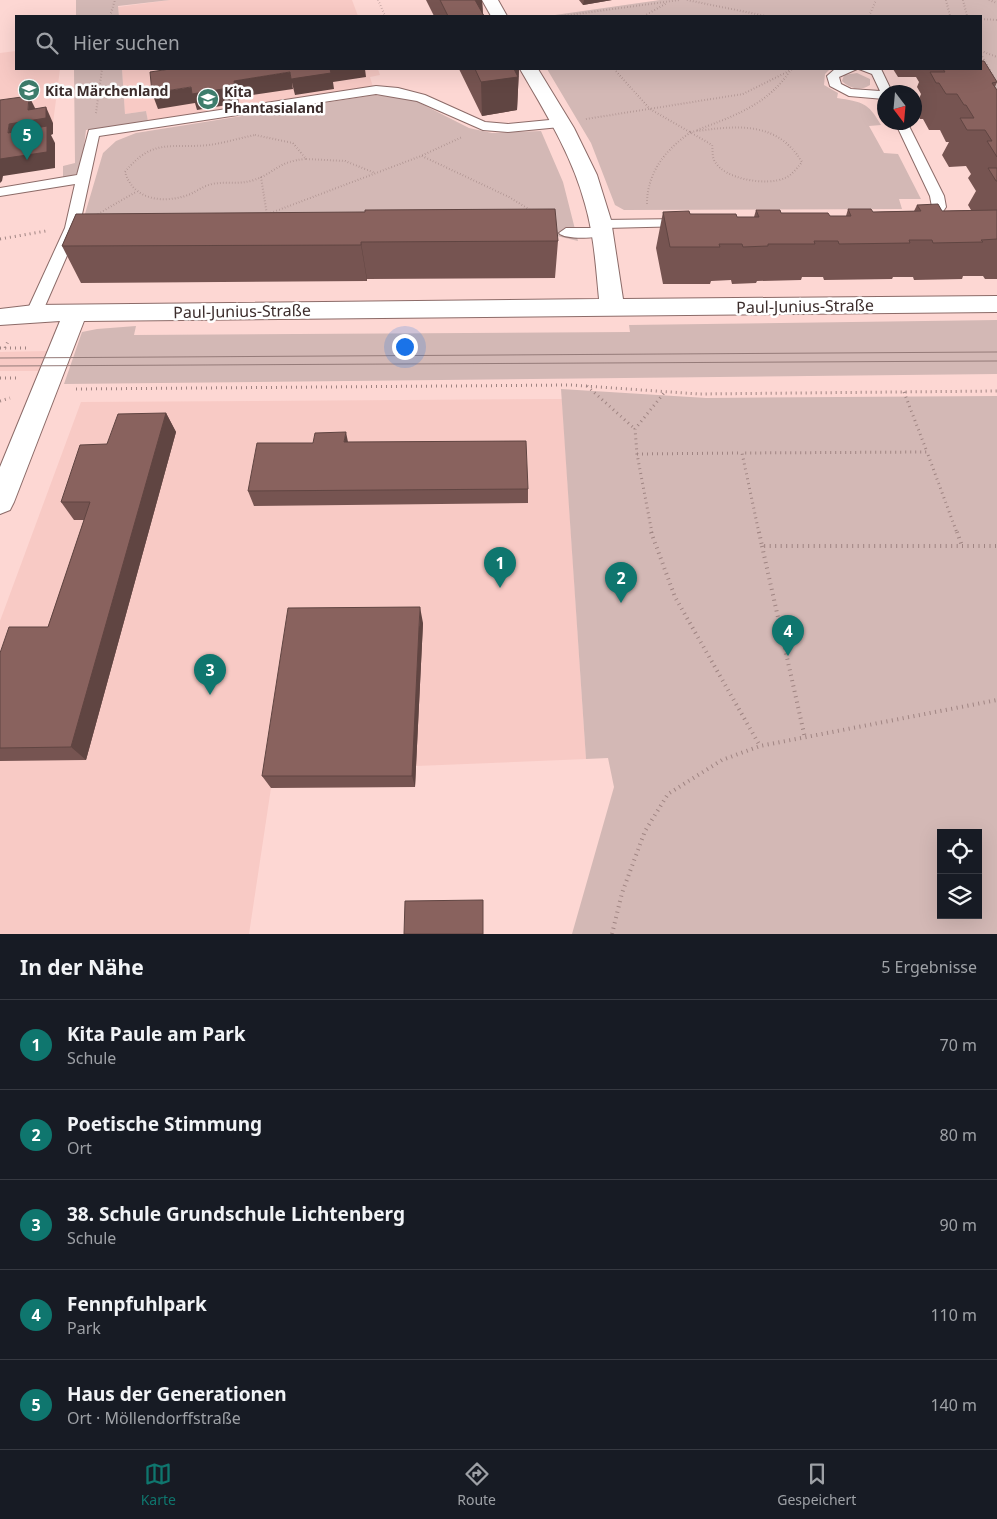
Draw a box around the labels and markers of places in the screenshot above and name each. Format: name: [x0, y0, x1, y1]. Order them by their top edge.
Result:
school or university icon: Kita Märchenland: [17, 78, 41, 102]
place label: Kita Märchenland: [45, 81, 168, 100]
place label: Kita Phantasialand: [224, 82, 324, 117]
school or university icon: Kita Phantasialand: [196, 87, 220, 111]
pin: 5: [11, 119, 43, 160]
pin: 1: [484, 547, 516, 588]
pin: 2: [605, 562, 637, 603]
pin: 4: [772, 615, 804, 656]
pin: 3: [194, 654, 226, 695]

